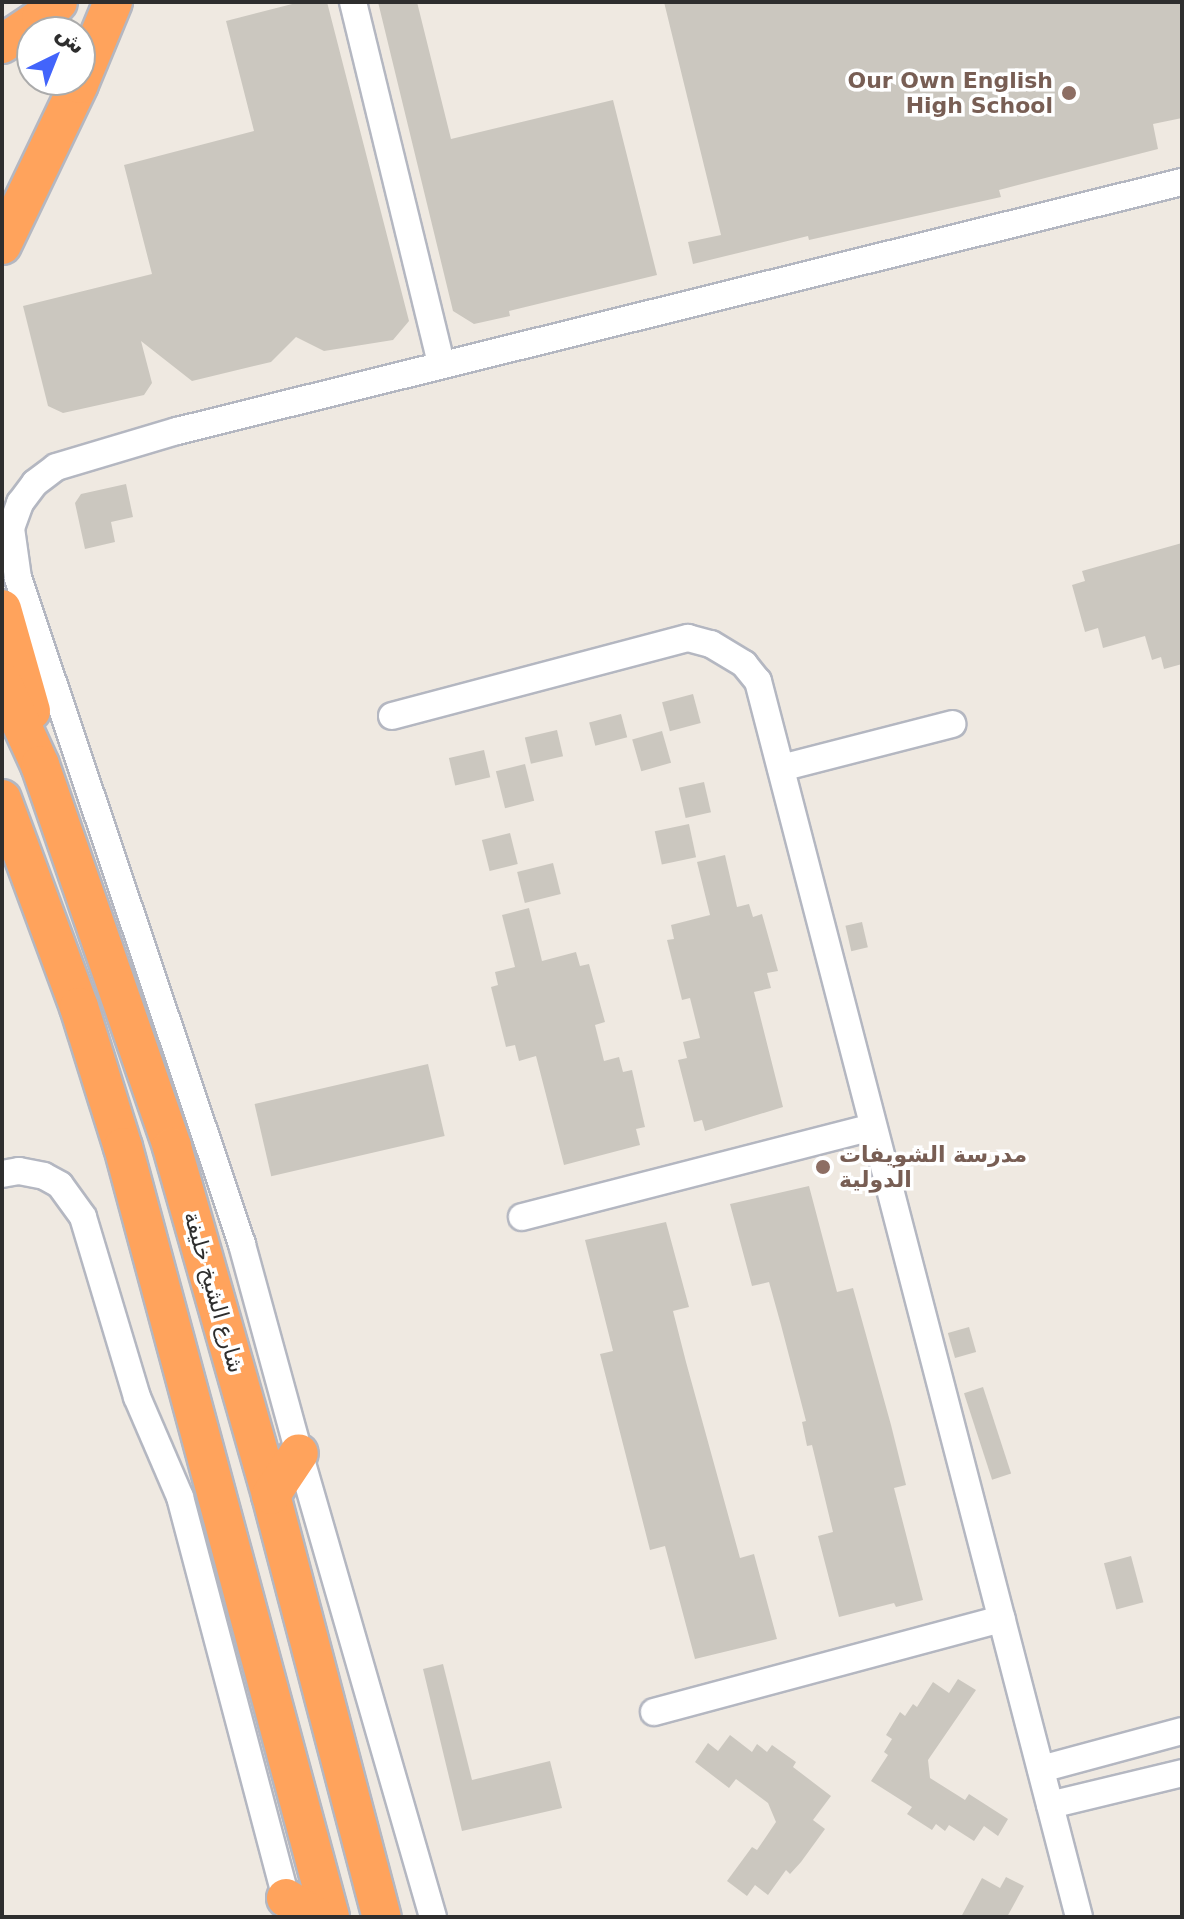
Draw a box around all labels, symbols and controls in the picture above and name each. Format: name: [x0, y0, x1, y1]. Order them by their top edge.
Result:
north arrow: [16, 16, 96, 96]
text: ش: [52, 20, 91, 59]
place label: Our Own English High School: [848, 67, 1053, 118]
marker: Our Own English High School: [1060, 84, 1078, 102]
place label: مدرسة الشويفات الدولية: [839, 1141, 1027, 1192]
marker: مدرسة الشويفات الدولية: [814, 1158, 832, 1176]
street label: شارع الشيخ خليفة: [178, 1208, 250, 1376]

